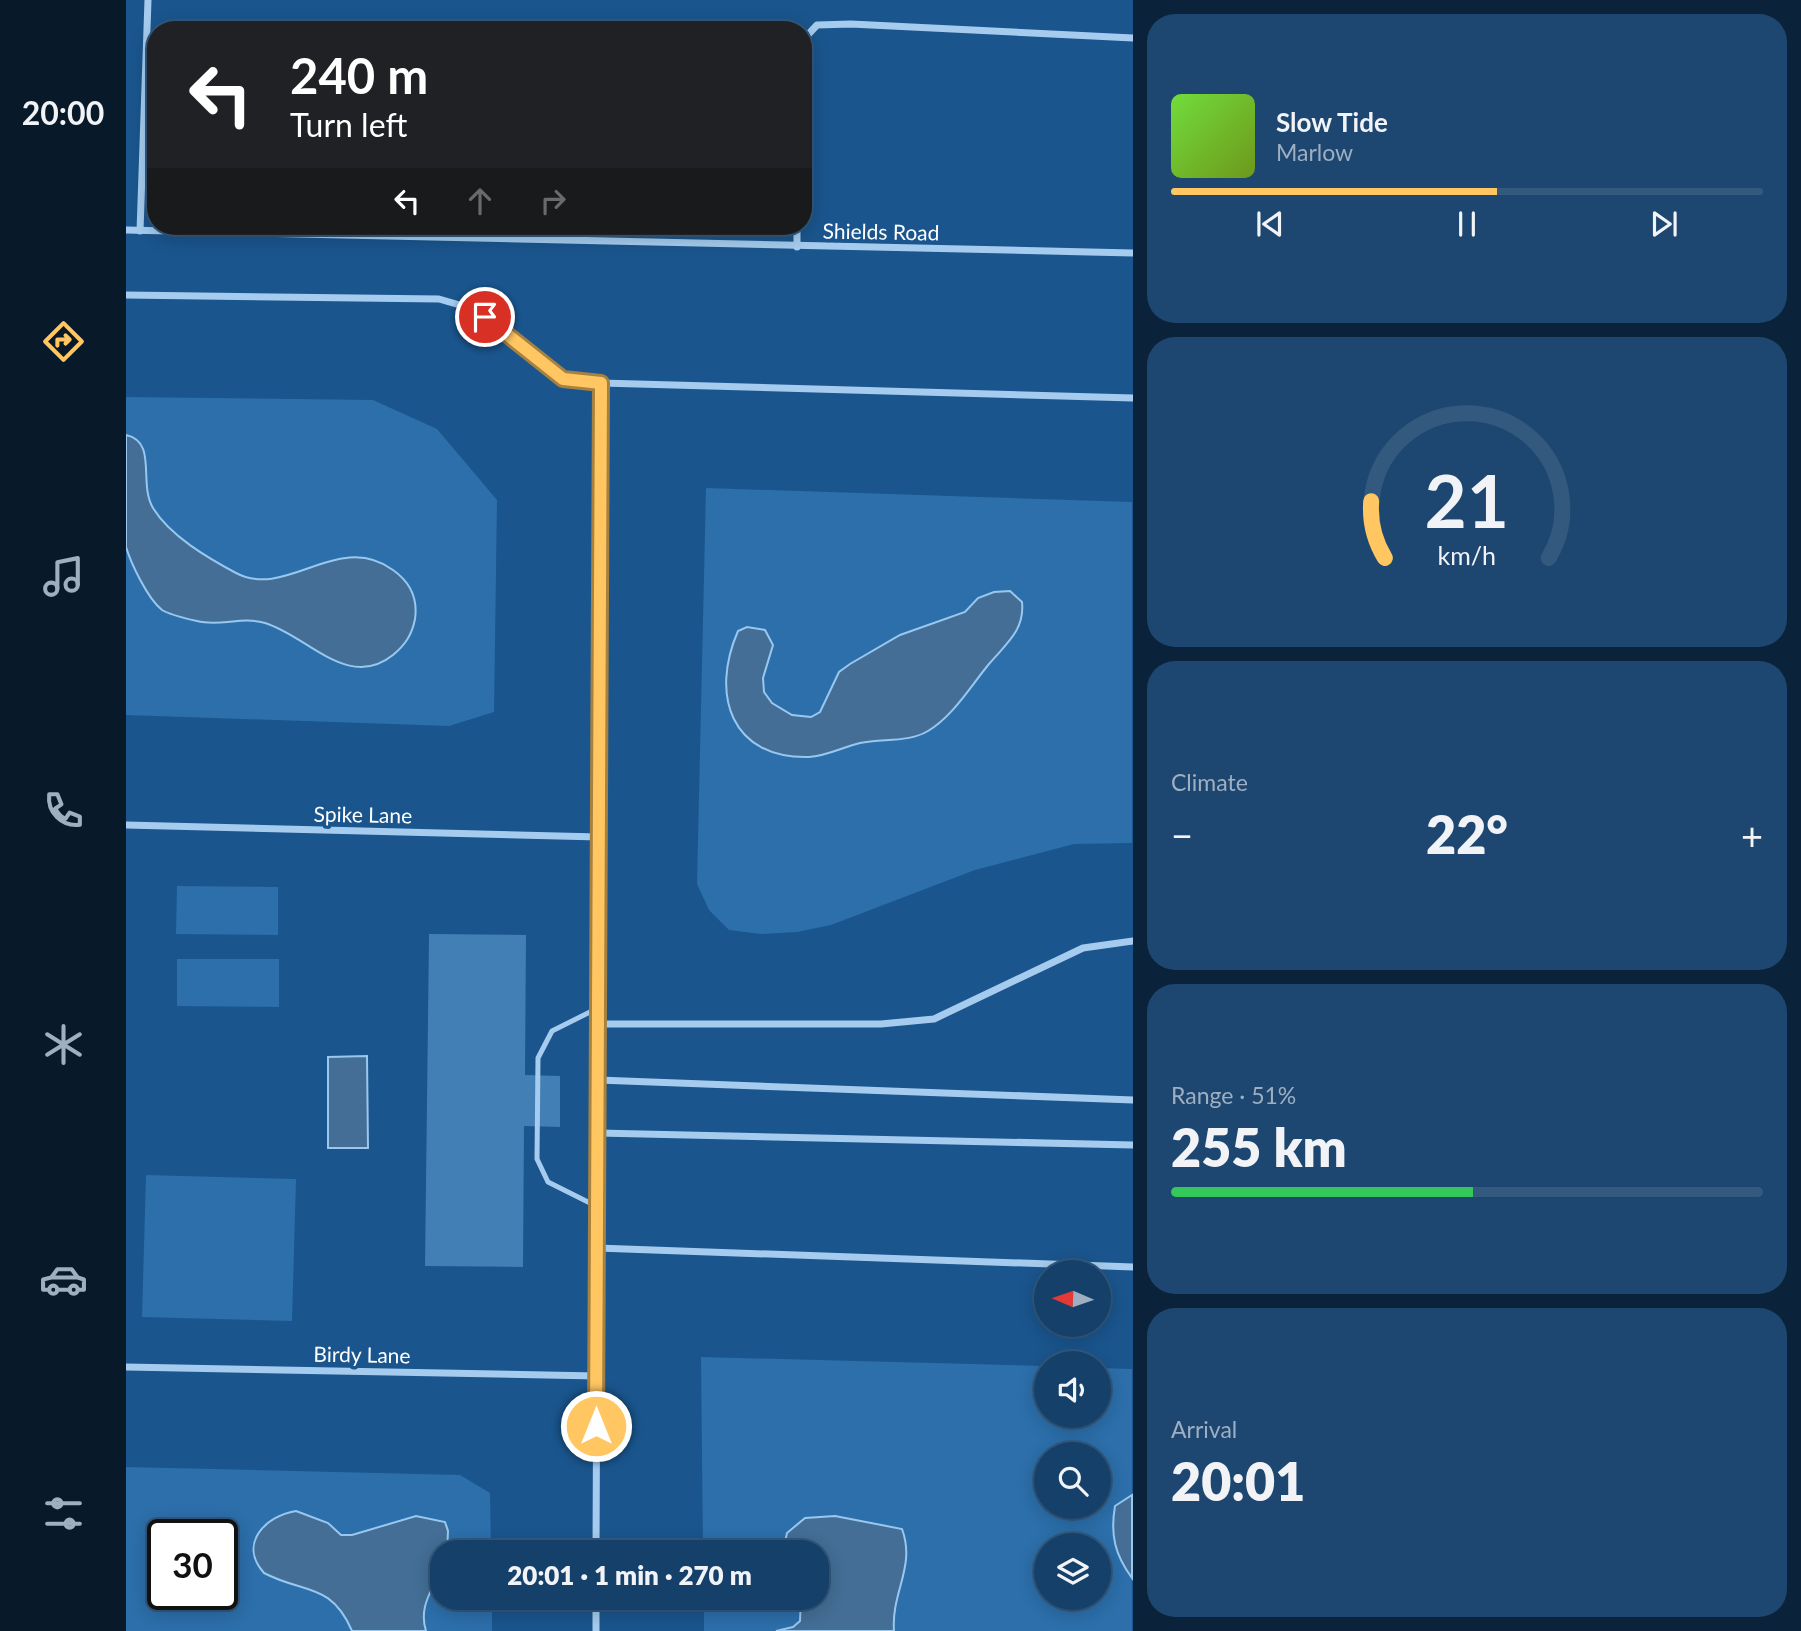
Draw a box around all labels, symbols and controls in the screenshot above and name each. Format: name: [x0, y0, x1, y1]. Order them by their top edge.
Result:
text: 240 m: [290, 46, 428, 104]
icon: left: [175, 49, 266, 140]
text: 20:00: [22, 93, 104, 132]
text: Turn left: [290, 105, 407, 144]
text: Slow Tide: [1276, 106, 1388, 138]
text: Marlow: [1276, 138, 1353, 166]
icon: left: [388, 182, 426, 220]
icon: ahead: [461, 182, 499, 220]
icon: right: [534, 182, 572, 220]
icon: previous: [1251, 205, 1289, 243]
icon: pause: [1448, 205, 1486, 243]
icon: next: [1645, 205, 1683, 243]
street label: Shields Road: [822, 217, 940, 245]
pin: [455, 287, 515, 347]
icon: arrive: [466, 298, 504, 336]
icon: directions: [39, 317, 88, 366]
text: 21: [1425, 457, 1509, 545]
text: km/h: [1438, 540, 1496, 570]
icon: music: [39, 552, 88, 601]
text: Climate: [1171, 768, 1248, 796]
icon: phone: [39, 786, 88, 835]
street label: Spike Lane: [314, 801, 412, 827]
text: 22°: [1426, 803, 1508, 865]
text: −: [1171, 812, 1193, 858]
text: +: [1741, 812, 1763, 858]
icon: climate: [39, 1020, 88, 1069]
text: Range · 51%: [1171, 1081, 1296, 1109]
text: 255 km: [1171, 1116, 1347, 1178]
icon: car: [39, 1255, 88, 1304]
north arrow: [1034, 1260, 1111, 1337]
map controls: [1034, 1260, 1111, 1610]
street label: Birdy Lane: [313, 1341, 411, 1367]
button: sound: [1034, 1351, 1111, 1428]
position arrow: [559, 1389, 633, 1463]
text: Arrival: [1171, 1415, 1237, 1443]
button: search: [1034, 1442, 1111, 1519]
text: 20:01: [1171, 1450, 1305, 1512]
icon: filters: [39, 1489, 88, 1538]
speed limit sign: 30: [147, 1519, 238, 1610]
button: layers: [1034, 1533, 1111, 1610]
text: 20:01 · 1 min · 270 m: [507, 1559, 752, 1591]

